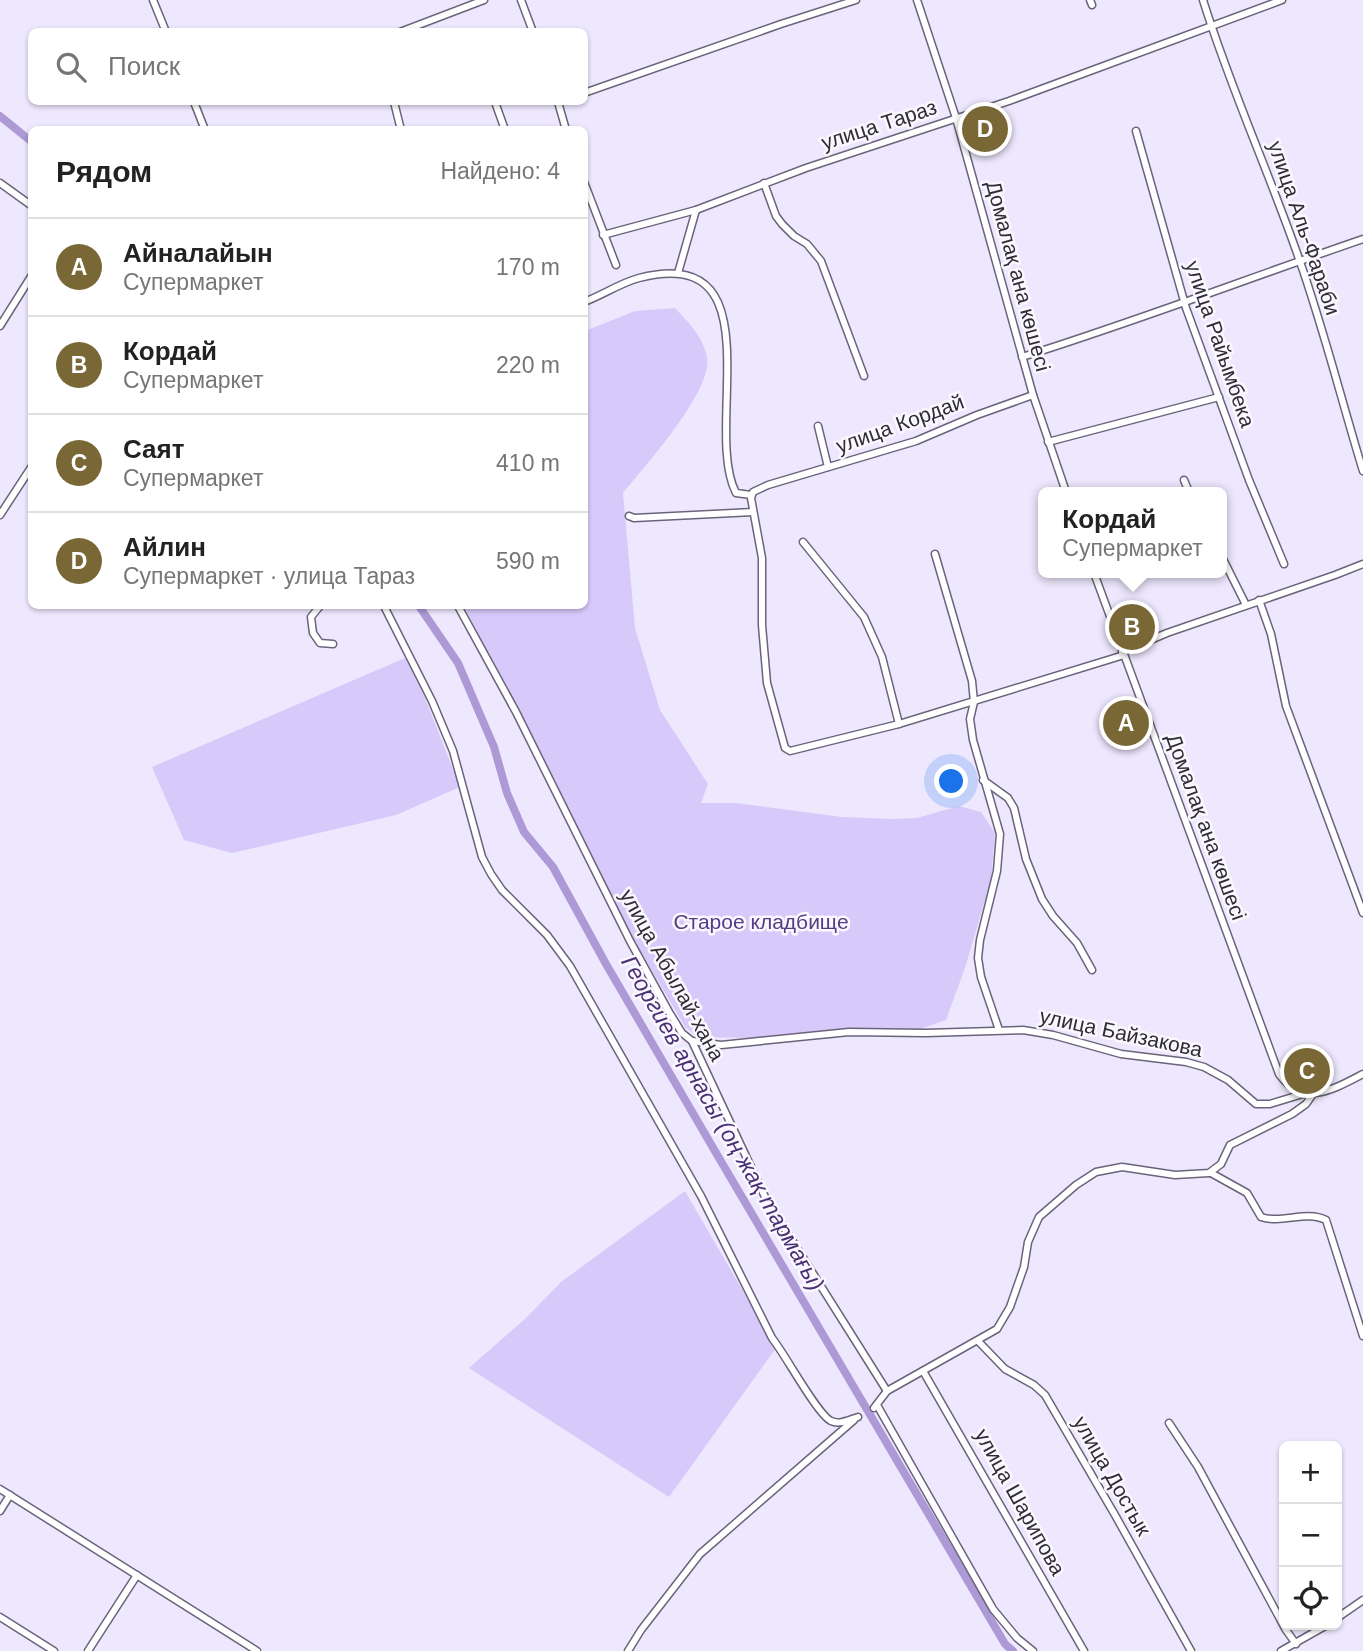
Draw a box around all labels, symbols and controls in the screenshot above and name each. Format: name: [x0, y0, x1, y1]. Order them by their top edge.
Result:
search box: [28, 28, 588, 105]
icon: search: [52, 48, 90, 86]
text: Поиск: [108, 51, 180, 81]
street label: улица Тараз: [818, 95, 939, 154]
pin: D: [962, 103, 1008, 155]
street label: улица Аль-Фараби: [1264, 138, 1345, 318]
text: Рядом: [56, 155, 152, 188]
text: Найдено: 4: [440, 158, 560, 184]
street label: Домалақ ана көшесі: [982, 178, 1055, 374]
text: Айналайын: [123, 238, 273, 268]
text: A: [71, 254, 87, 280]
text: 170 m: [496, 254, 560, 280]
street label: улица Райымбека: [1181, 258, 1260, 430]
text: Супермаркет: [123, 269, 263, 295]
text: Кордай: [123, 336, 217, 366]
text: B: [71, 352, 87, 378]
text: 220 m: [496, 352, 560, 378]
text: Супермаркет: [123, 367, 263, 393]
street label: улица Кордай: [833, 390, 967, 457]
text: Саят: [123, 434, 184, 464]
text: C: [71, 450, 87, 476]
text: 410 m: [496, 450, 560, 476]
text: Супермаркет: [123, 465, 263, 491]
popup: [1038, 487, 1227, 578]
text: Кордай: [1062, 504, 1156, 534]
text: Айлин: [123, 532, 206, 562]
text: Супермаркет: [1062, 535, 1203, 561]
text: D: [71, 548, 87, 574]
text: 590 m: [496, 548, 560, 574]
text: Супермаркет · улица Тараз: [123, 563, 415, 589]
pin: B: [1109, 601, 1155, 653]
pin: A: [1103, 697, 1149, 749]
street label: Домалақ ана көшесі: [1162, 731, 1251, 923]
your location: [934, 764, 968, 798]
street label: улица Абылай-хана: [616, 885, 729, 1065]
park label: Старое кладбище: [673, 910, 849, 933]
water label: Георгиев арнасы (оң жақ тармағы): [616, 951, 830, 1295]
street label: улица Байзакова: [1038, 1004, 1205, 1061]
pin: C: [1284, 1045, 1330, 1097]
street label: улица Достык: [1069, 1412, 1156, 1540]
street label: улица Шарипова: [971, 1425, 1070, 1579]
map controls: [1279, 1441, 1342, 1630]
button: +: [1279, 1441, 1342, 1504]
button: −: [1279, 1504, 1342, 1567]
button: locate: [1279, 1567, 1342, 1630]

